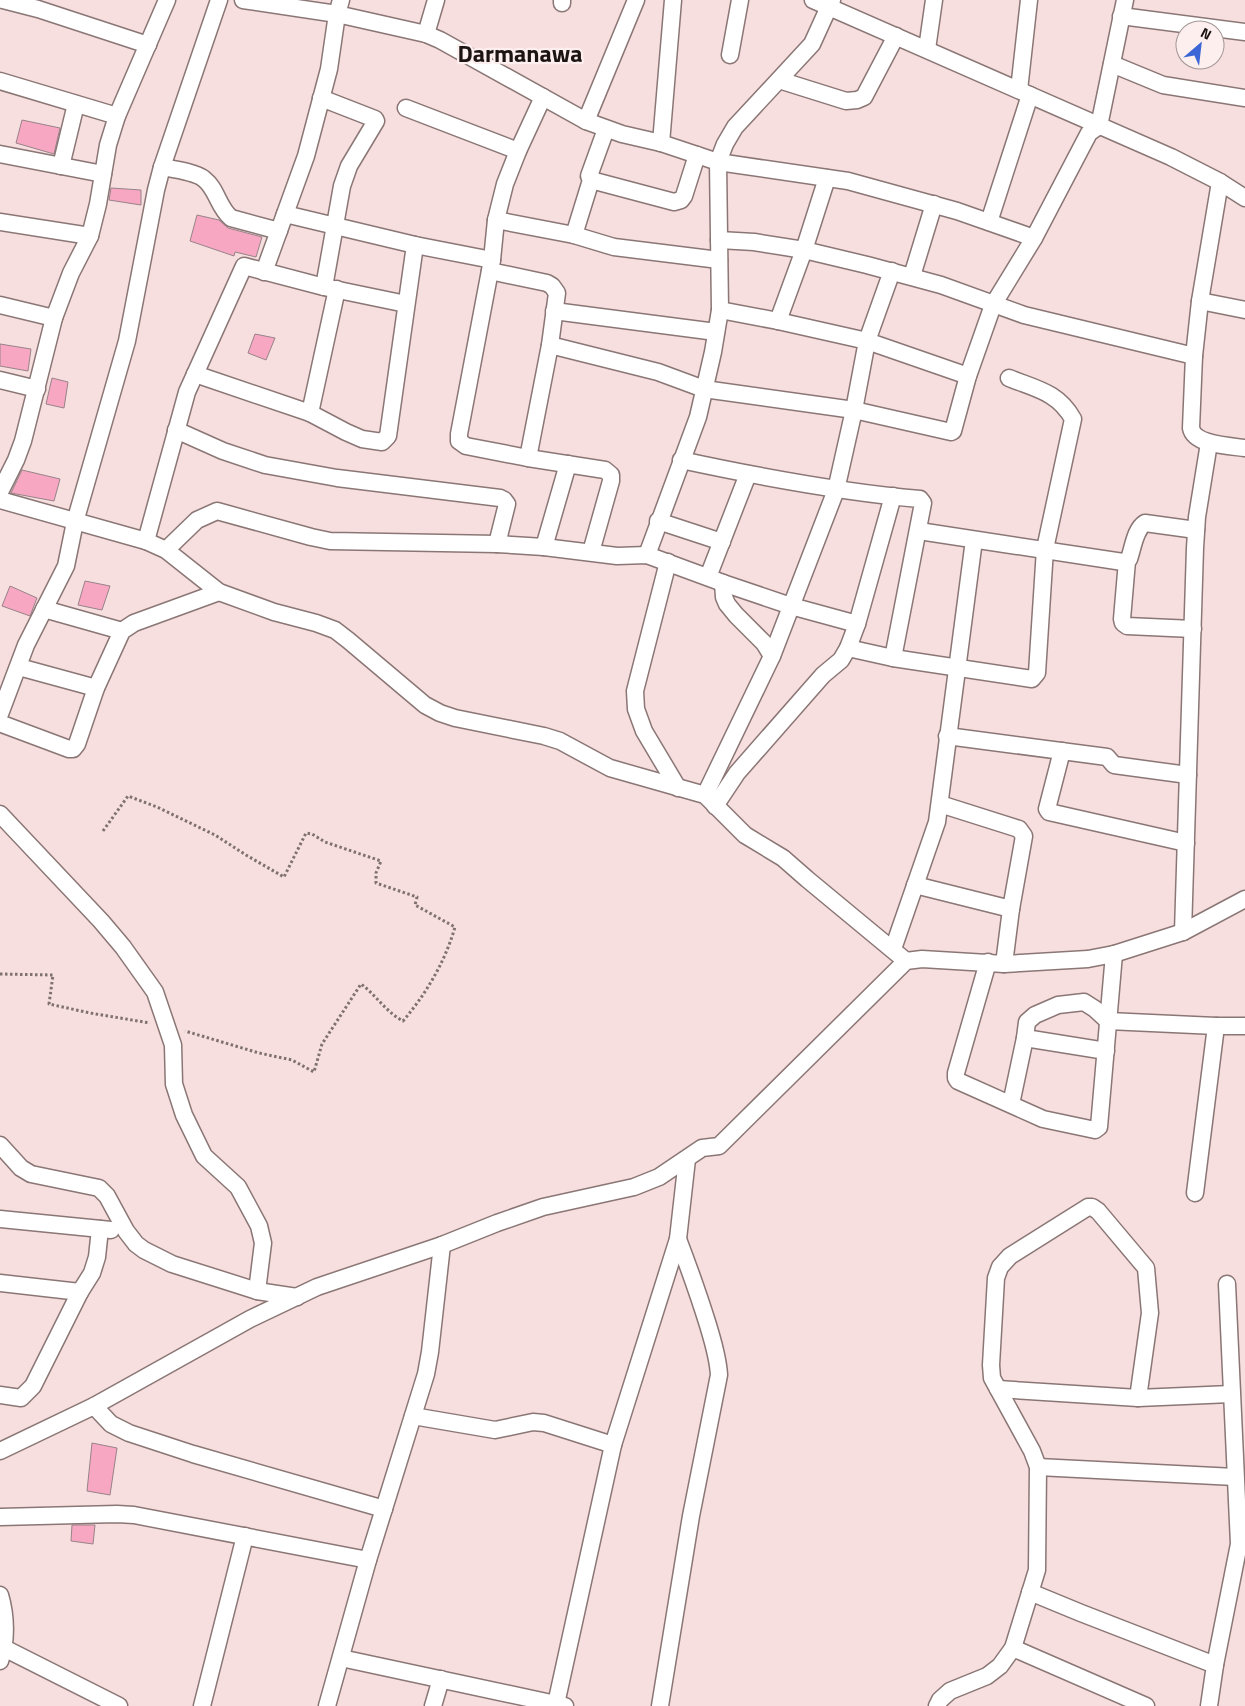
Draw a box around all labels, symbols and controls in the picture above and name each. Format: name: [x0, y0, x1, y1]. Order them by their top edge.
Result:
north arrow: [1175, 20, 1225, 70]
text: N: [1197, 22, 1216, 45]
district label: Darmanawa: [457, 35, 583, 71]

